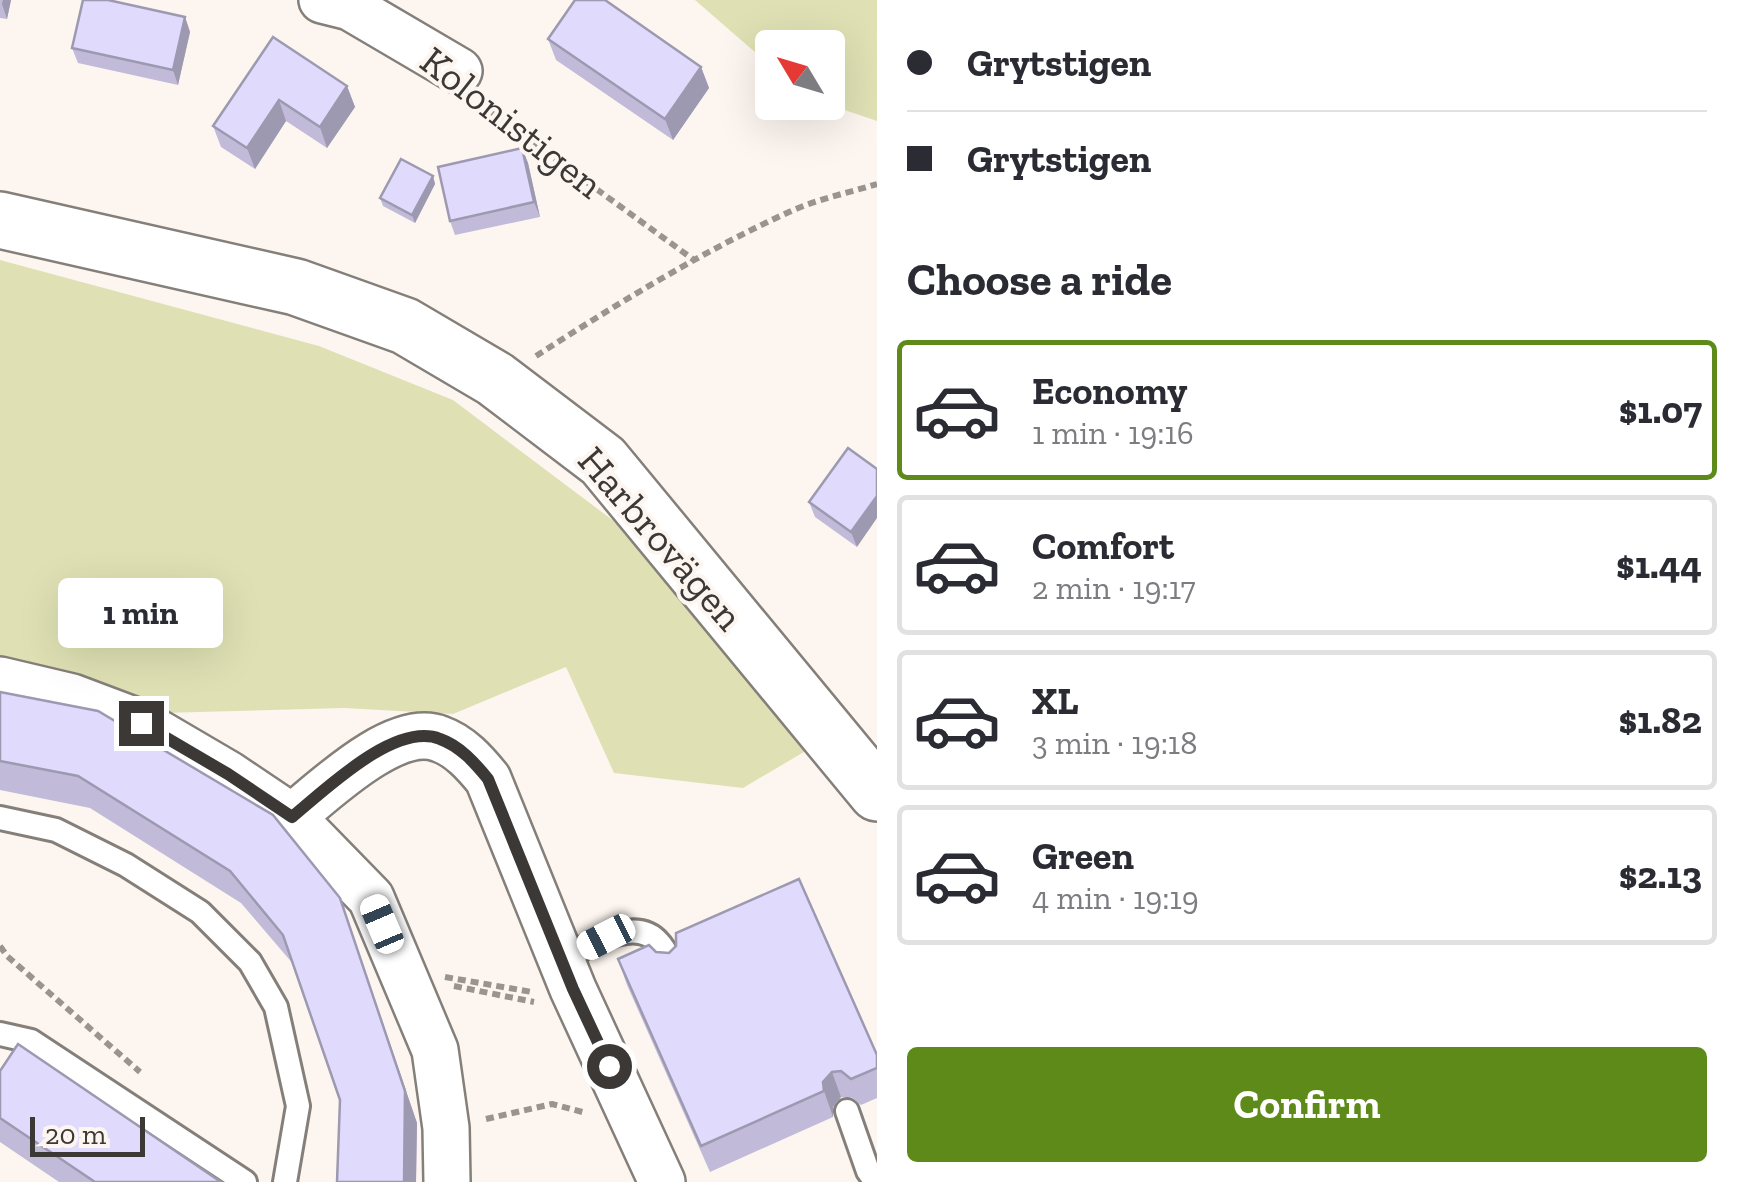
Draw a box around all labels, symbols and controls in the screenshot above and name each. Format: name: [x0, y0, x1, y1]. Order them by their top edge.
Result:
north arrow: [755, 30, 845, 120]
map controls: [755, 30, 845, 120]
street label: Kolonistigen: [411, 36, 613, 208]
text: Grytstigen: [967, 40, 1151, 86]
text: Grytstigen: [967, 136, 1151, 182]
text: Choose a ride: [907, 253, 1172, 307]
icon: car: [912, 365, 1002, 455]
text: Economy: [1032, 368, 1187, 414]
text: $1.07: [1619, 387, 1702, 433]
text: 1 min · 19:16: [1032, 414, 1194, 452]
street label: Harbrovägen: [568, 436, 754, 640]
icon: car: [912, 520, 1002, 610]
text: Comfort: [1032, 523, 1174, 569]
text: $1.44: [1616, 542, 1702, 588]
text: 2 min · 19:17: [1032, 569, 1196, 607]
callout: 1 min: [58, 578, 224, 648]
text: 1 min: [103, 594, 178, 632]
icon: car: [912, 675, 1002, 765]
text: XL: [1032, 678, 1079, 724]
text: $1.82: [1618, 697, 1702, 743]
route end: [119, 701, 164, 746]
text: 3 min · 19:18: [1032, 724, 1197, 762]
icon: car: [912, 830, 1002, 920]
text: Green: [1032, 833, 1134, 879]
text: $2.13: [1619, 852, 1702, 898]
text: 4 min · 19:19: [1032, 879, 1199, 917]
car: [356, 891, 408, 957]
car: [572, 910, 640, 964]
route start: [587, 1044, 632, 1089]
button: Confirm: [907, 1047, 1707, 1162]
scale bar: [30, 1112, 145, 1156]
text: 20 m: [45, 1118, 106, 1151]

